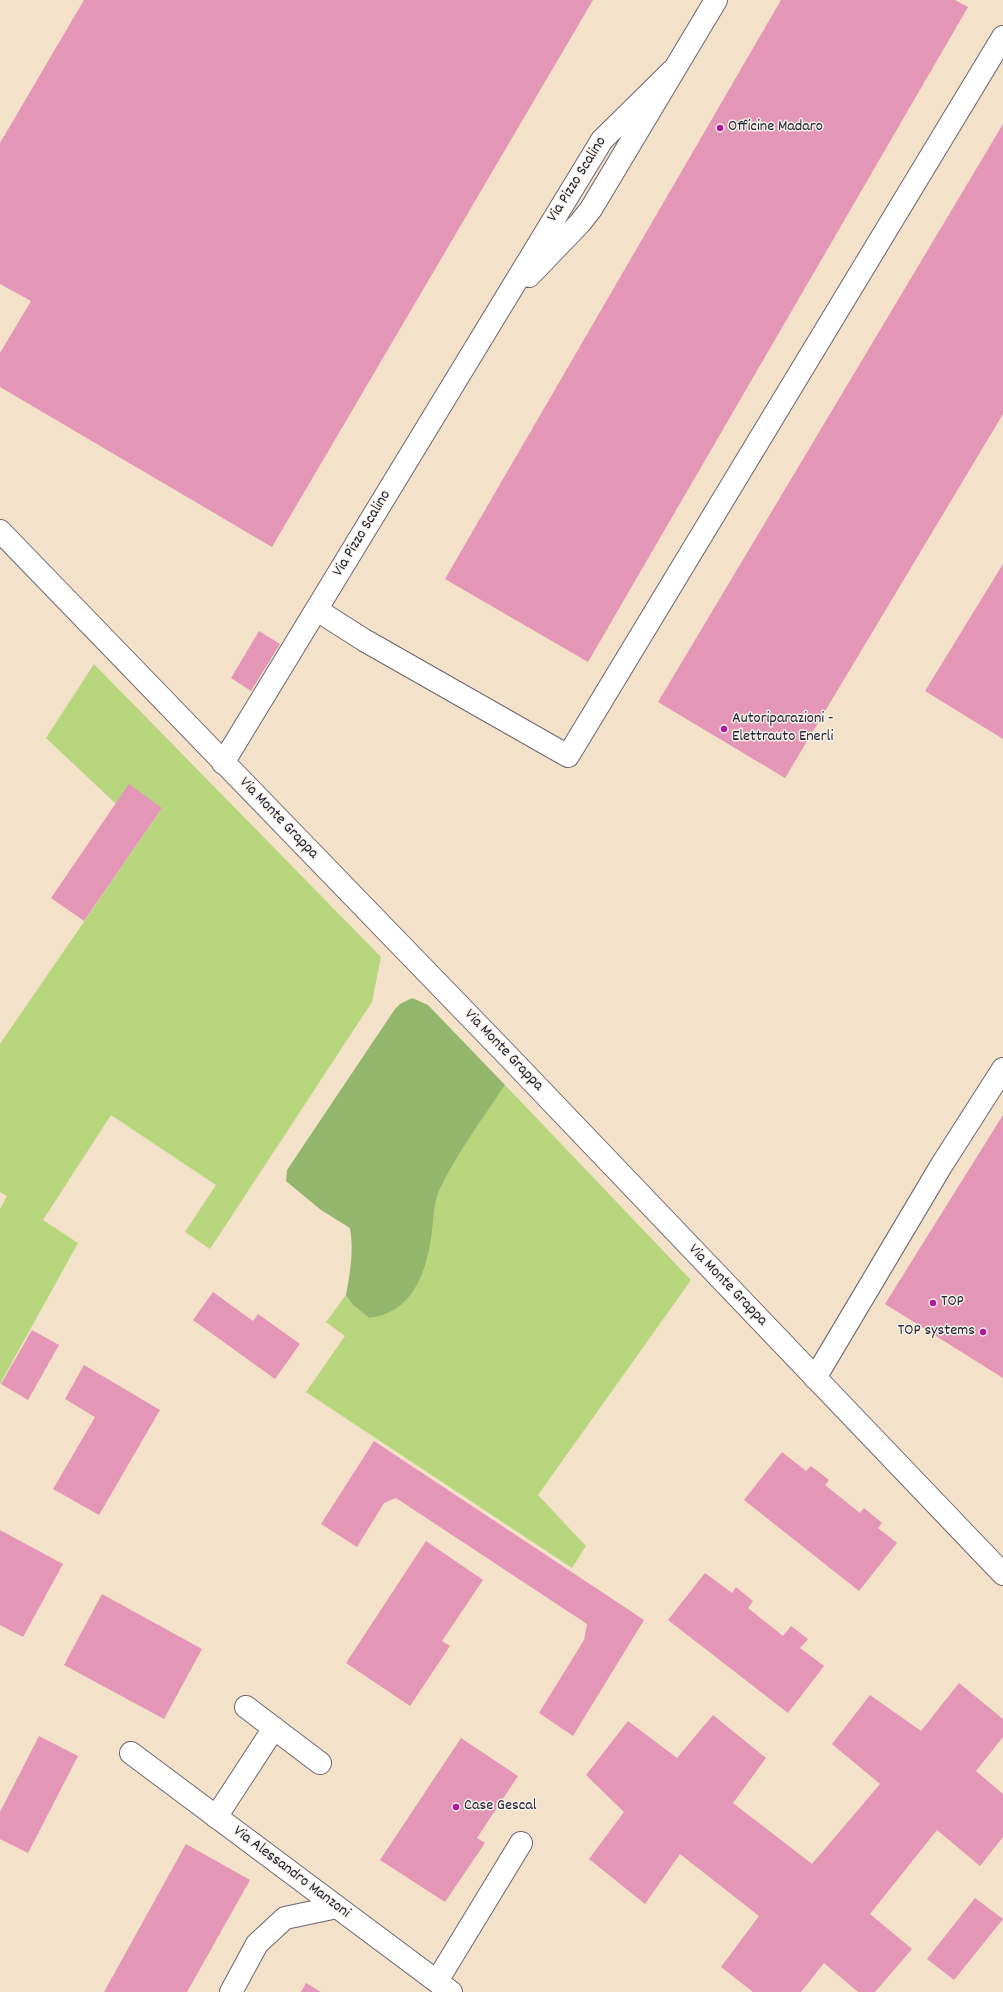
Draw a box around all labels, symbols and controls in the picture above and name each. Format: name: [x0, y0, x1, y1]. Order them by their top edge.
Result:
place label: Officine Madaro: [728, 118, 823, 138]
marker: Officine Madaro: [715, 123, 725, 133]
street label: Via Pizzo Scalino: [544, 134, 612, 226]
street label: Via Pizzo Scalino: [330, 487, 396, 581]
place label: Autoriparazioni - Elettrauto Enerli: [732, 710, 833, 748]
marker: Autoriparazioni - Elettrauto Enerli: [719, 724, 729, 734]
street label: Via Monte Grappa: [234, 774, 322, 864]
street label: Via Monte Grappa: [459, 1006, 547, 1096]
street label: Via Monte Grappa: [683, 1241, 771, 1331]
place label: TOP: [941, 1293, 964, 1313]
marker: TOP: [928, 1298, 938, 1308]
place label: TOP systems: [898, 1322, 975, 1342]
marker: TOP systems: [978, 1327, 988, 1337]
place label: Case Gescal: [464, 1797, 536, 1817]
marker: Case Gescal: [451, 1802, 461, 1812]
street label: Via Alessandro Manzoni: [229, 1823, 353, 1923]

